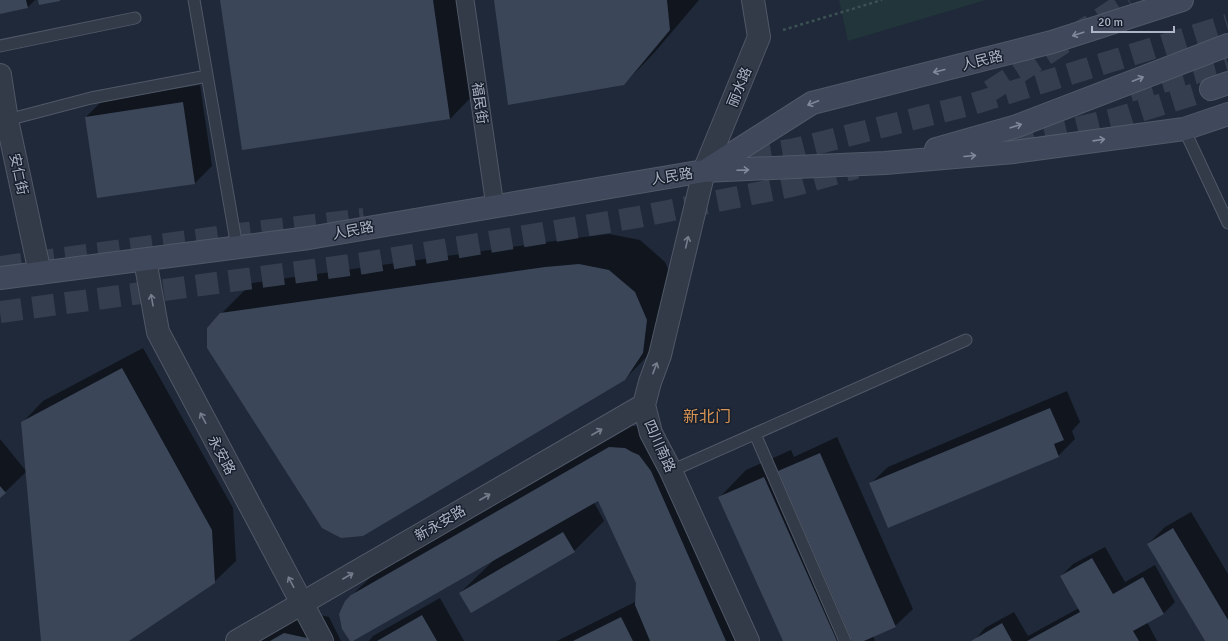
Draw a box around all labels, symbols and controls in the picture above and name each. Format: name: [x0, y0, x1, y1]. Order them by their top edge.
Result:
scale bar: [1092, 8, 1174, 34]
text: 20 m: [1098, 15, 1123, 30]
one-way arrow: [1072, 31, 1085, 38]
street label: 人民路: [960, 47, 1005, 74]
street label: 丽水路: [724, 65, 755, 110]
one-way arrow: [933, 67, 946, 75]
one-way arrow: [1131, 75, 1143, 83]
street label: 福民街: [468, 81, 491, 125]
one-way arrow: [808, 100, 820, 108]
one-way arrow: [1010, 122, 1023, 129]
one-way arrow: [1092, 137, 1105, 144]
street label: 安仁街: [6, 152, 31, 196]
one-way arrow: [963, 152, 976, 159]
street label: 人民路: [650, 165, 694, 188]
one-way arrow: [736, 166, 749, 173]
street label: 人民路: [331, 218, 375, 243]
one-way arrow: [684, 236, 691, 249]
one-way arrow: [148, 293, 156, 306]
one-way arrow: [651, 363, 659, 375]
district label: 新北门: [683, 407, 731, 427]
one-way arrow: [198, 412, 206, 424]
street label: 四川南路: [640, 417, 679, 475]
one-way arrow: [591, 428, 603, 436]
street label: 永安路: [204, 433, 239, 478]
one-way arrow: [479, 493, 491, 501]
street label: 新永安路: [412, 502, 469, 545]
one-way arrow: [342, 572, 354, 580]
one-way arrow: [286, 576, 294, 588]

